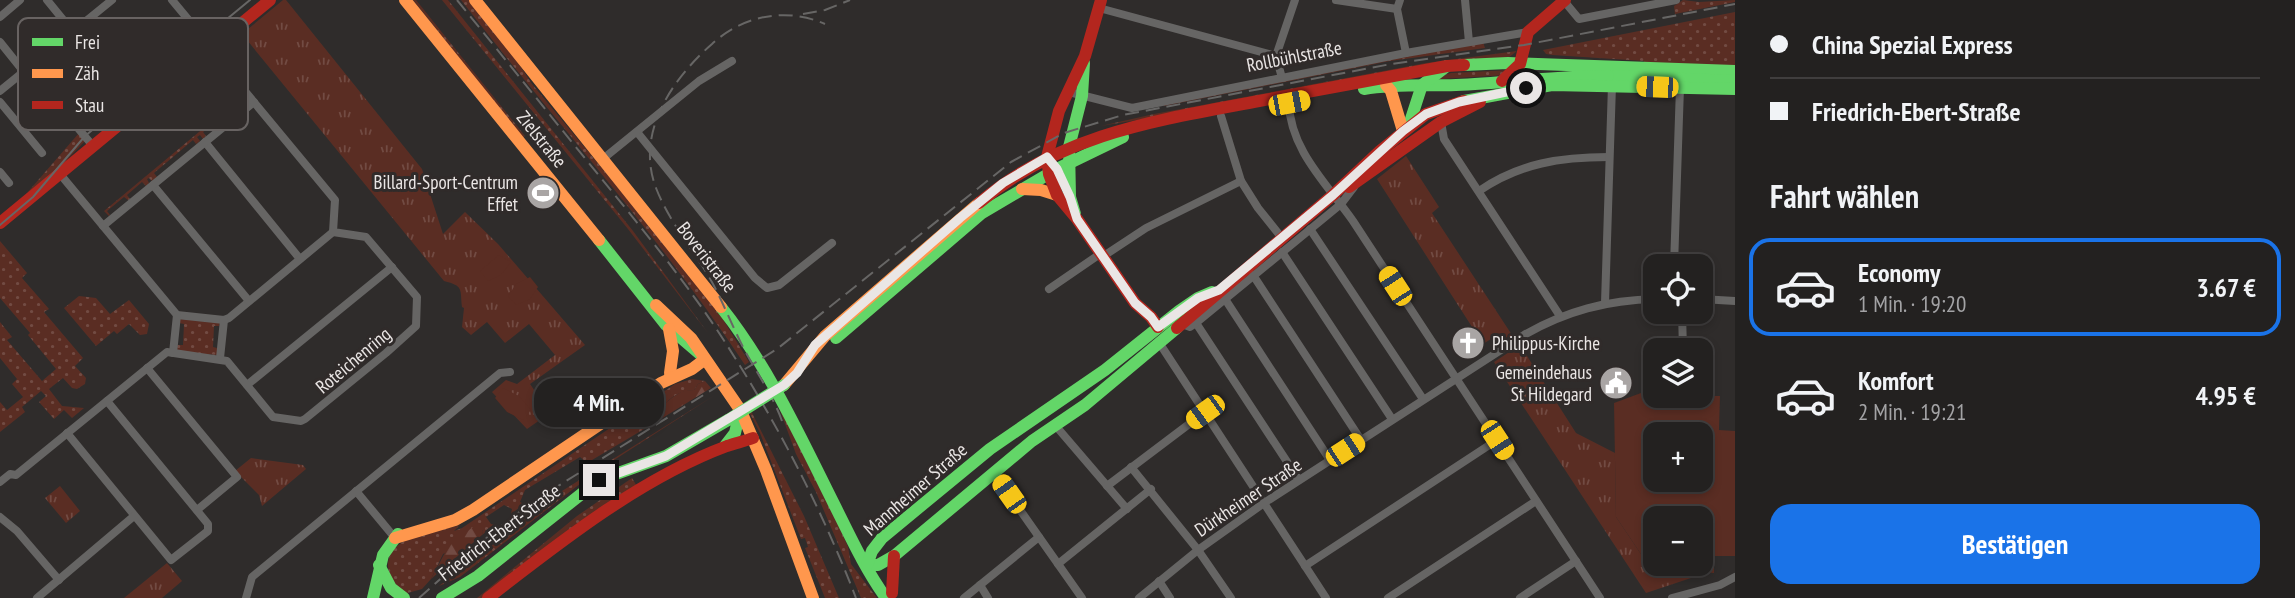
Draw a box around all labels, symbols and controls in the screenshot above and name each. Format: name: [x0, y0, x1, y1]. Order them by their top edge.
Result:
legend: [18, 18, 248, 130]
text: China Spezial Express: [1812, 28, 2013, 61]
text: Frei: [75, 30, 100, 54]
street label: Rollbühlstraße: [1244, 35, 1344, 77]
text: Zäh: [75, 61, 99, 85]
route start: [1510, 72, 1542, 104]
car: [1636, 76, 1679, 98]
car: [1267, 89, 1312, 117]
text: Stau: [75, 93, 104, 117]
text: Friedrich-Ebert-Straße: [1812, 95, 2021, 128]
street label: Zielstraße: [512, 106, 572, 172]
place label: Billard-Sport-Centrum Effet: [374, 170, 519, 216]
sports icon: Billard-Sport-Centrum Effet: [524, 174, 562, 212]
text: Fahrt wählen: [1770, 175, 1919, 217]
street label: Boveristraße: [672, 217, 742, 297]
map controls: [1643, 254, 1713, 576]
button: locate: [1643, 254, 1713, 324]
icon: car: [1774, 256, 1837, 319]
text: Economy: [1858, 256, 1940, 289]
car: [1375, 263, 1416, 309]
text: 3.67 €: [2197, 271, 2256, 304]
text: 1 Min. · 19:20: [1858, 289, 1966, 318]
street label: Roteichenring: [310, 322, 396, 398]
church icon: Philippus-Kirche: [1449, 324, 1487, 362]
place label: Philippus-Kirche: [1492, 331, 1600, 355]
button: layers: [1643, 338, 1713, 408]
place label: Gemeindehaus St Hildegard: [1495, 360, 1592, 406]
public building icon: Gemeindehaus St Hildegard: [1597, 364, 1635, 402]
icon: car: [1774, 364, 1837, 427]
text: Komfort: [1858, 364, 1934, 397]
callout: 4 Min.: [534, 378, 664, 428]
text: 4.95 €: [2195, 379, 2256, 412]
text: 4 Min.: [573, 388, 625, 417]
car: [1182, 391, 1229, 433]
text: 2 Min. · 19:21: [1858, 397, 1966, 426]
car: [1477, 417, 1518, 463]
button: +: [1643, 422, 1713, 492]
car: [1322, 430, 1369, 470]
street label: Mannheimer Straße: [858, 437, 972, 541]
street label: Dürkheimer Straße: [1190, 452, 1306, 542]
route end: [583, 464, 615, 496]
car: [989, 471, 1030, 517]
street label: Friedrich-Ebert-Straße: [433, 478, 565, 586]
button: Bestätigen: [1770, 504, 2260, 584]
button: −: [1643, 506, 1713, 576]

